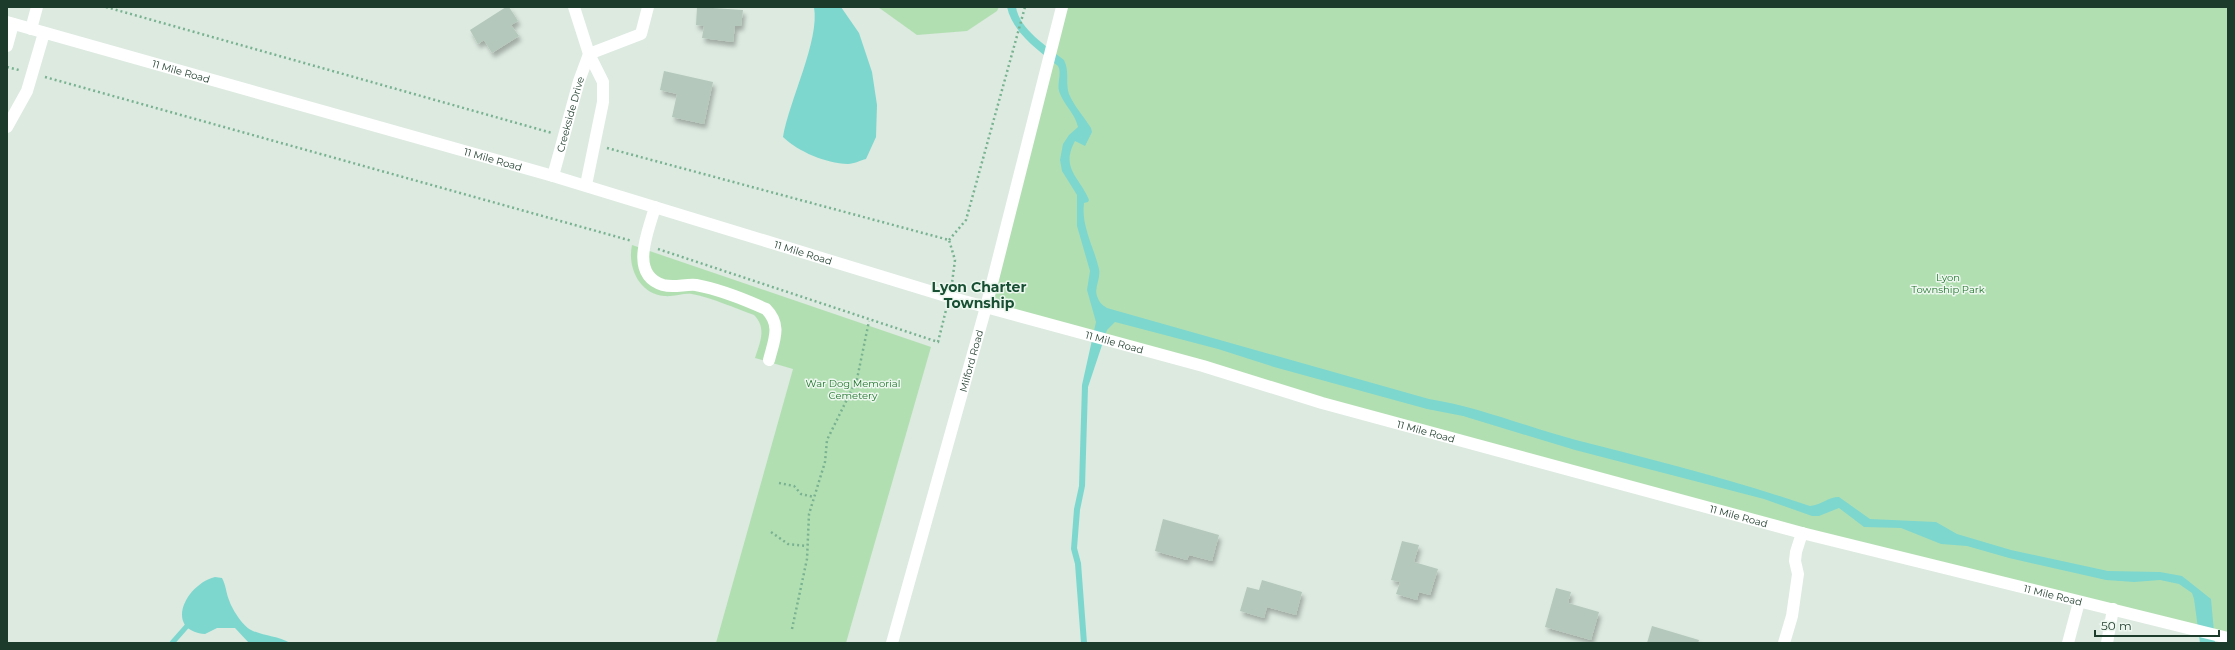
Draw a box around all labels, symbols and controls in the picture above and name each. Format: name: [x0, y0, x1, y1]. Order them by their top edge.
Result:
street label: 11 Mile Road: [151, 57, 212, 86]
street label: Creekside Drive: [554, 75, 587, 154]
street label: 11 Mile Road: [462, 145, 523, 174]
street label: 11 Mile Road: [773, 238, 834, 268]
park label: Lyon Township Park: [1911, 271, 1985, 296]
district label: Lyon Charter Township: [932, 278, 1026, 312]
street label: Milford Road: [957, 328, 986, 394]
street label: 11 Mile Road: [1084, 328, 1145, 357]
park label: War Dog Memorial Cemetery: [806, 377, 900, 402]
street label: 11 Mile Road: [1395, 418, 1456, 446]
street label: 11 Mile Road: [1708, 502, 1769, 530]
street label: 11 Mile Road: [2022, 582, 2083, 609]
scale bar: [2095, 612, 2219, 638]
text: 50 m: [2101, 618, 2132, 633]

